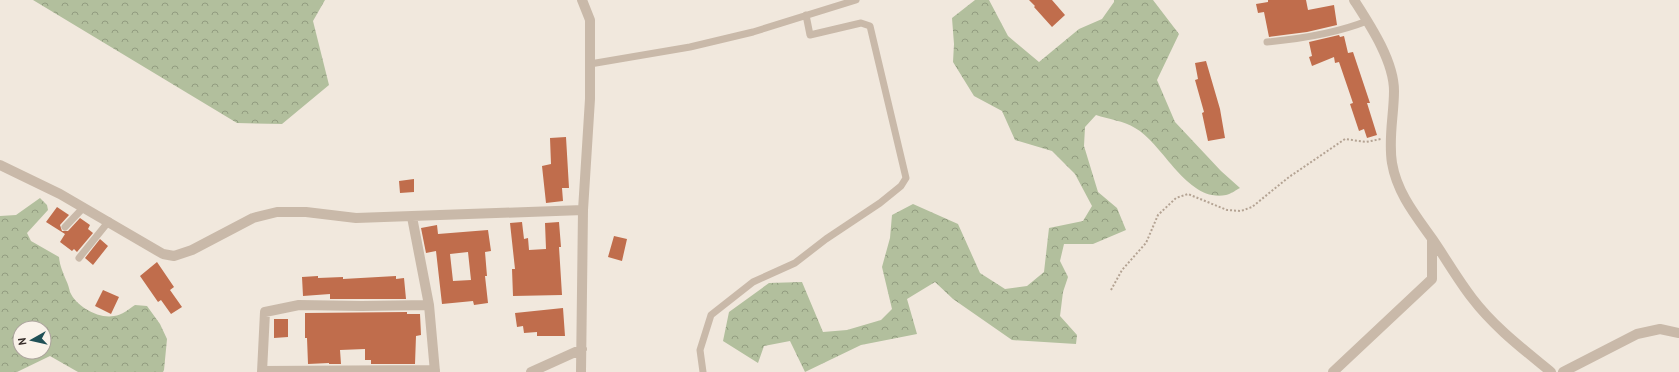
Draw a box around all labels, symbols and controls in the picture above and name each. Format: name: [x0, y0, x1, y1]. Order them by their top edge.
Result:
north arrow: [12, 320, 52, 360]
text: N: [15, 337, 30, 346]

